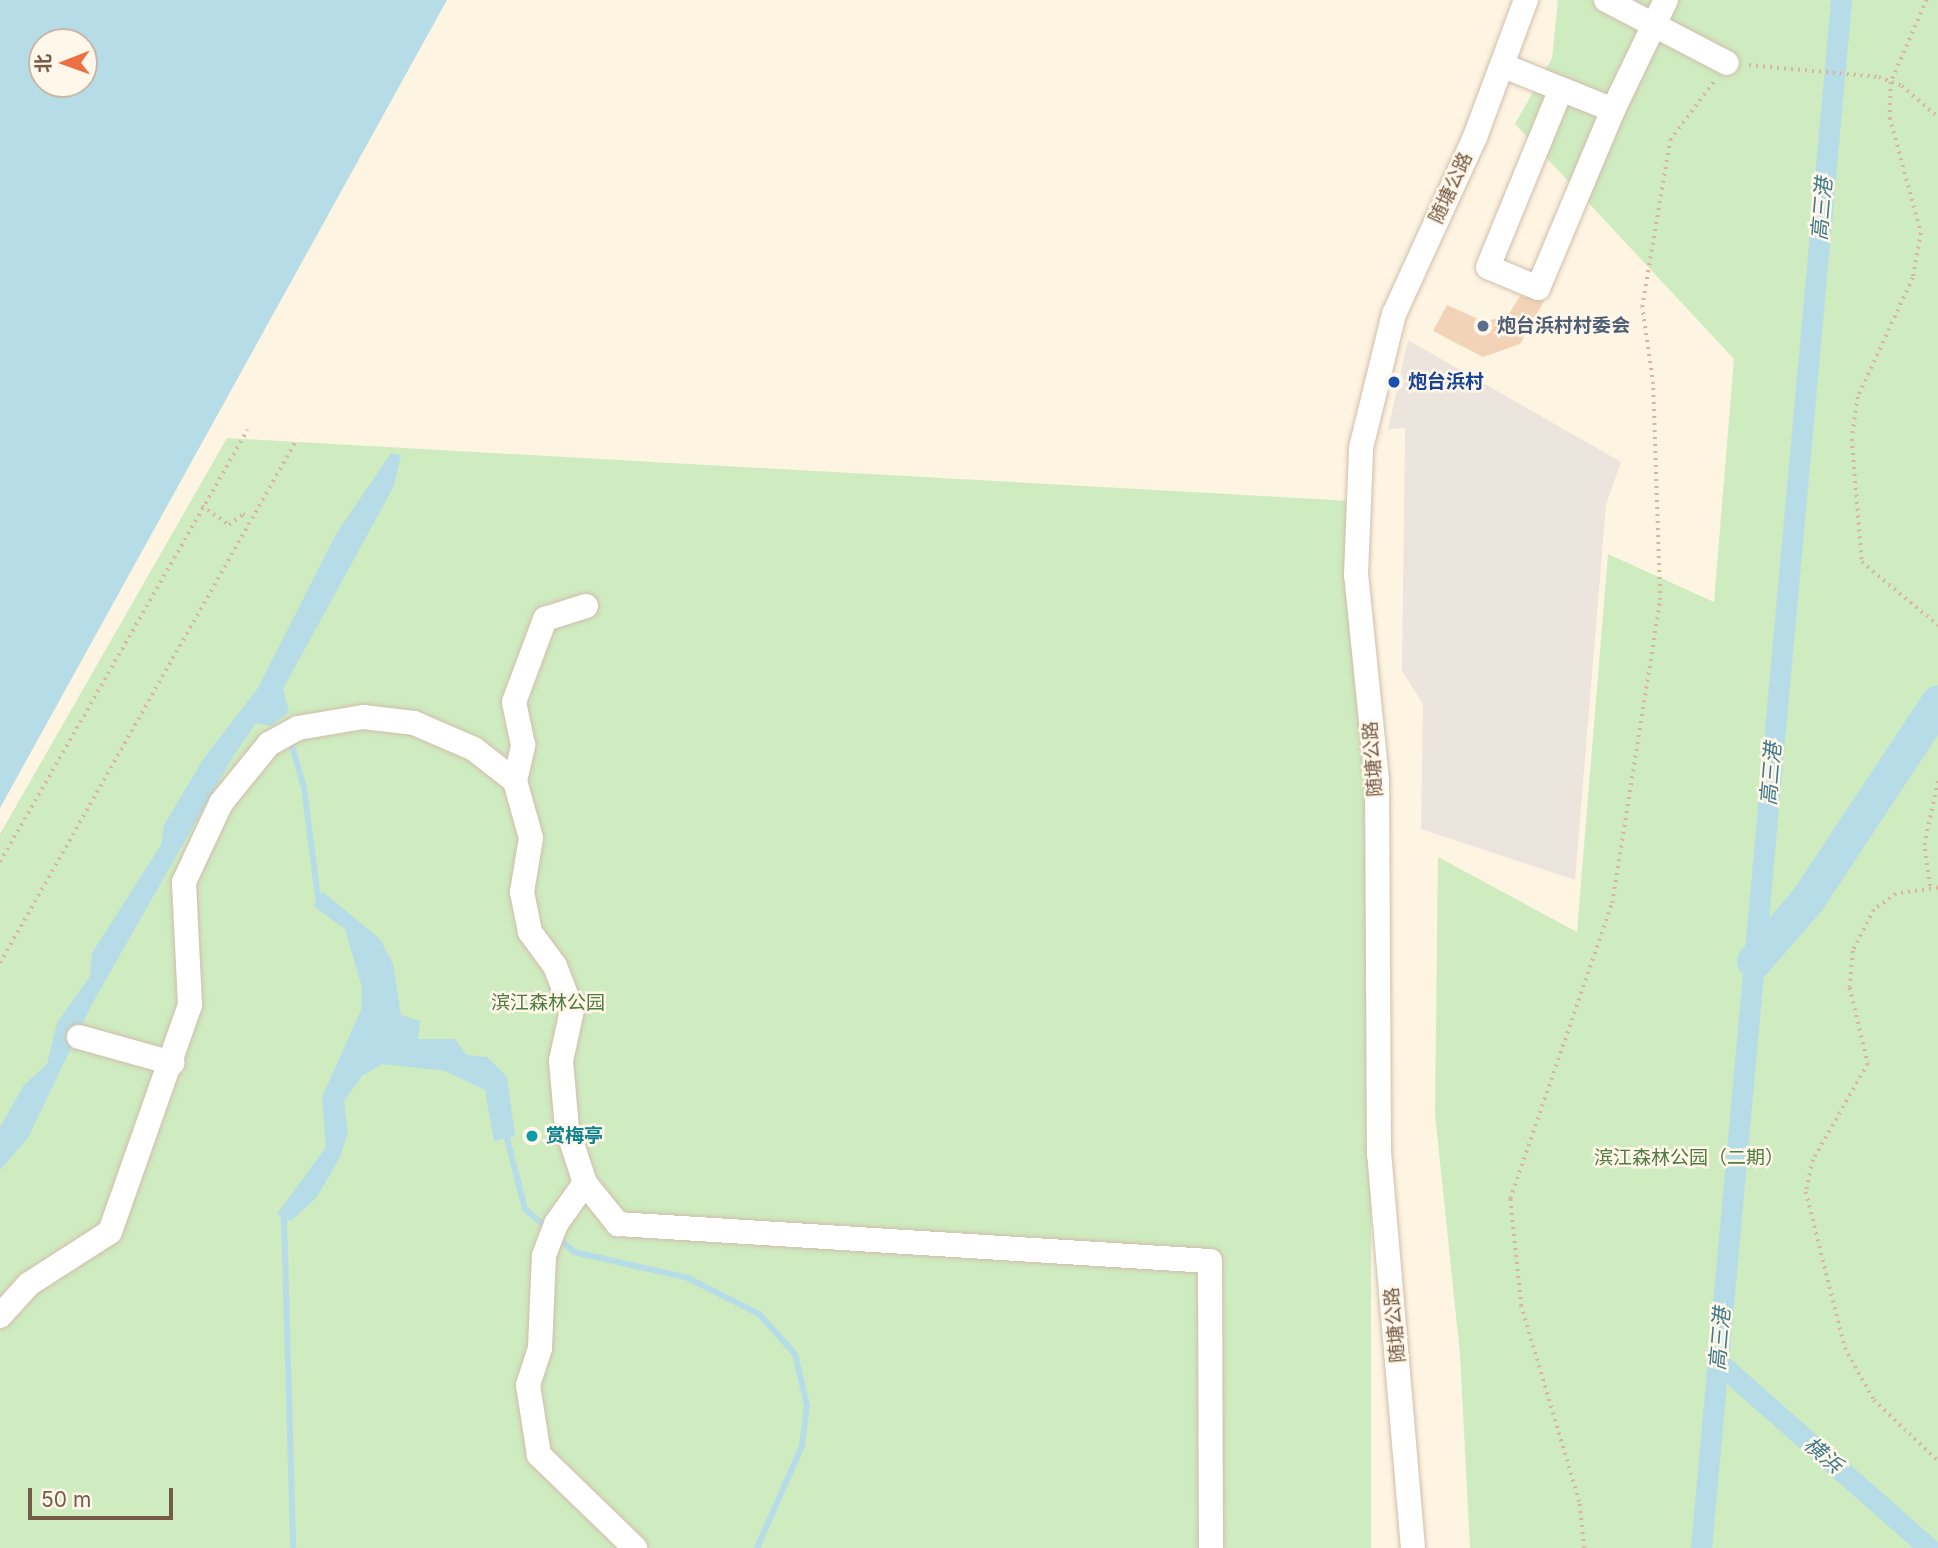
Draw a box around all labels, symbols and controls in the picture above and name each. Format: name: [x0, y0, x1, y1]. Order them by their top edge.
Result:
north arrow: [28, 28, 98, 98]
text: 北: [32, 54, 55, 73]
street label: 随塘公路: [1425, 149, 1477, 227]
water label: 高三港: [1807, 177, 1837, 241]
place label: 炮台浜村村委会: [1497, 315, 1630, 337]
marker: 炮台浜村村委会: [1475, 318, 1491, 334]
place label: 炮台浜村: [1408, 371, 1484, 393]
marker: 炮台浜村: [1386, 374, 1402, 390]
street label: 随塘公路: [1359, 720, 1387, 798]
water label: 高三港: [1756, 742, 1786, 806]
park label: 滨江森林公园: [491, 992, 605, 1014]
place label: 赏梅亭: [546, 1125, 603, 1147]
marker: 赏梅亭: [524, 1128, 540, 1144]
park label: 滨江森林公园（二期）: [1594, 1147, 1784, 1169]
street label: 随塘公路: [1380, 1286, 1410, 1364]
water label: 高三港: [1705, 1307, 1735, 1371]
water label: 横浜: [1799, 1432, 1847, 1478]
scale bar: [32, 1474, 177, 1518]
text: 50 m: [41, 1487, 91, 1512]

